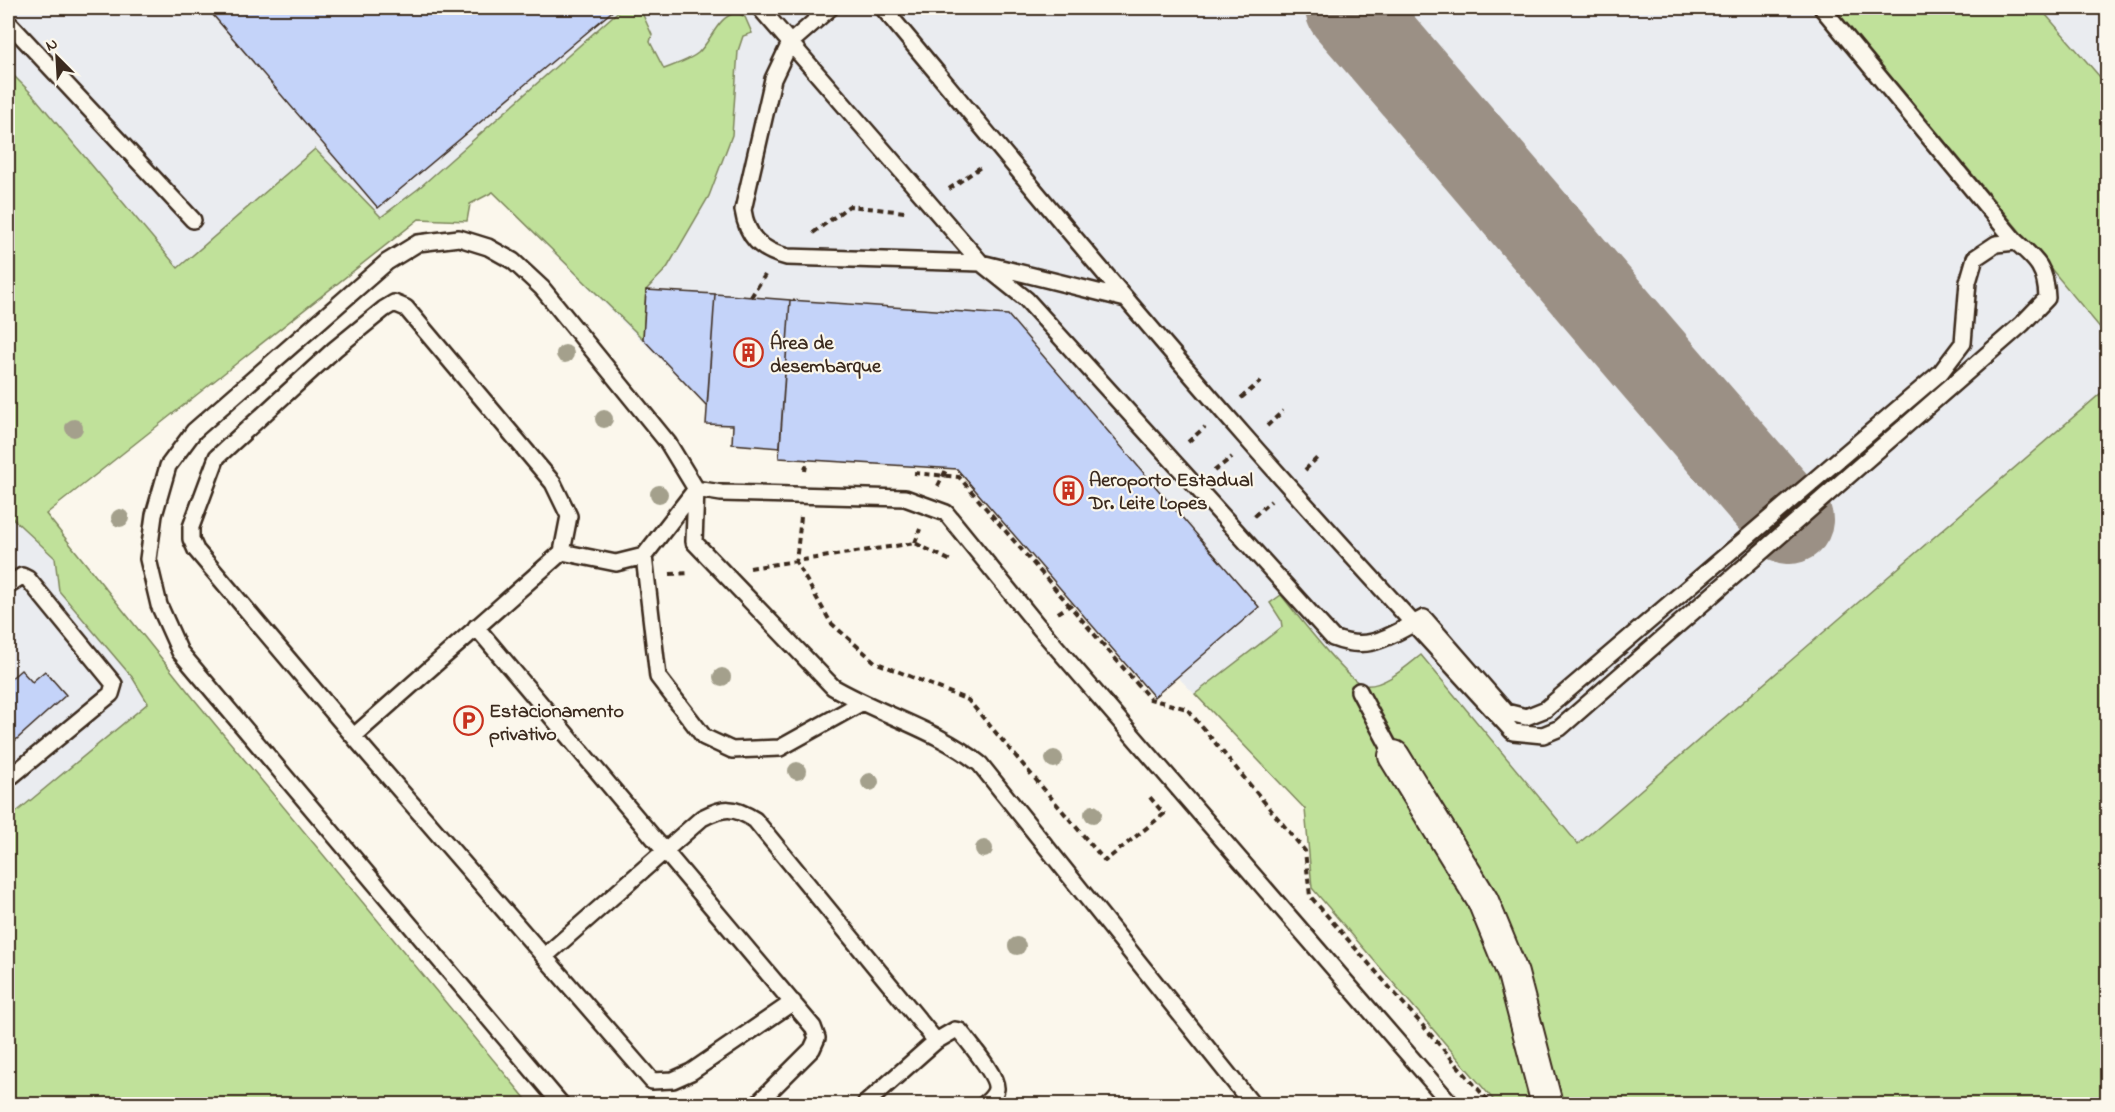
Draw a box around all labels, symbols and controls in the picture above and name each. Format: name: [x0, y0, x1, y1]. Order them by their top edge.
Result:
north arrow: [27, 27, 87, 87]
text: N: [42, 32, 62, 58]
place label: Área de desembarque: [770, 329, 882, 382]
building icon: Área de desembarque: [733, 337, 765, 369]
place label: Aeroporto Estadual Dr. Leite Lopes: [1088, 467, 1253, 519]
building icon: Aeroporto Estadual Dr. Leite Lopes: [1052, 475, 1084, 507]
place label: Estacionamento privativo: [489, 698, 624, 750]
parking icon: Estacionamento privativo: [452, 705, 484, 737]

